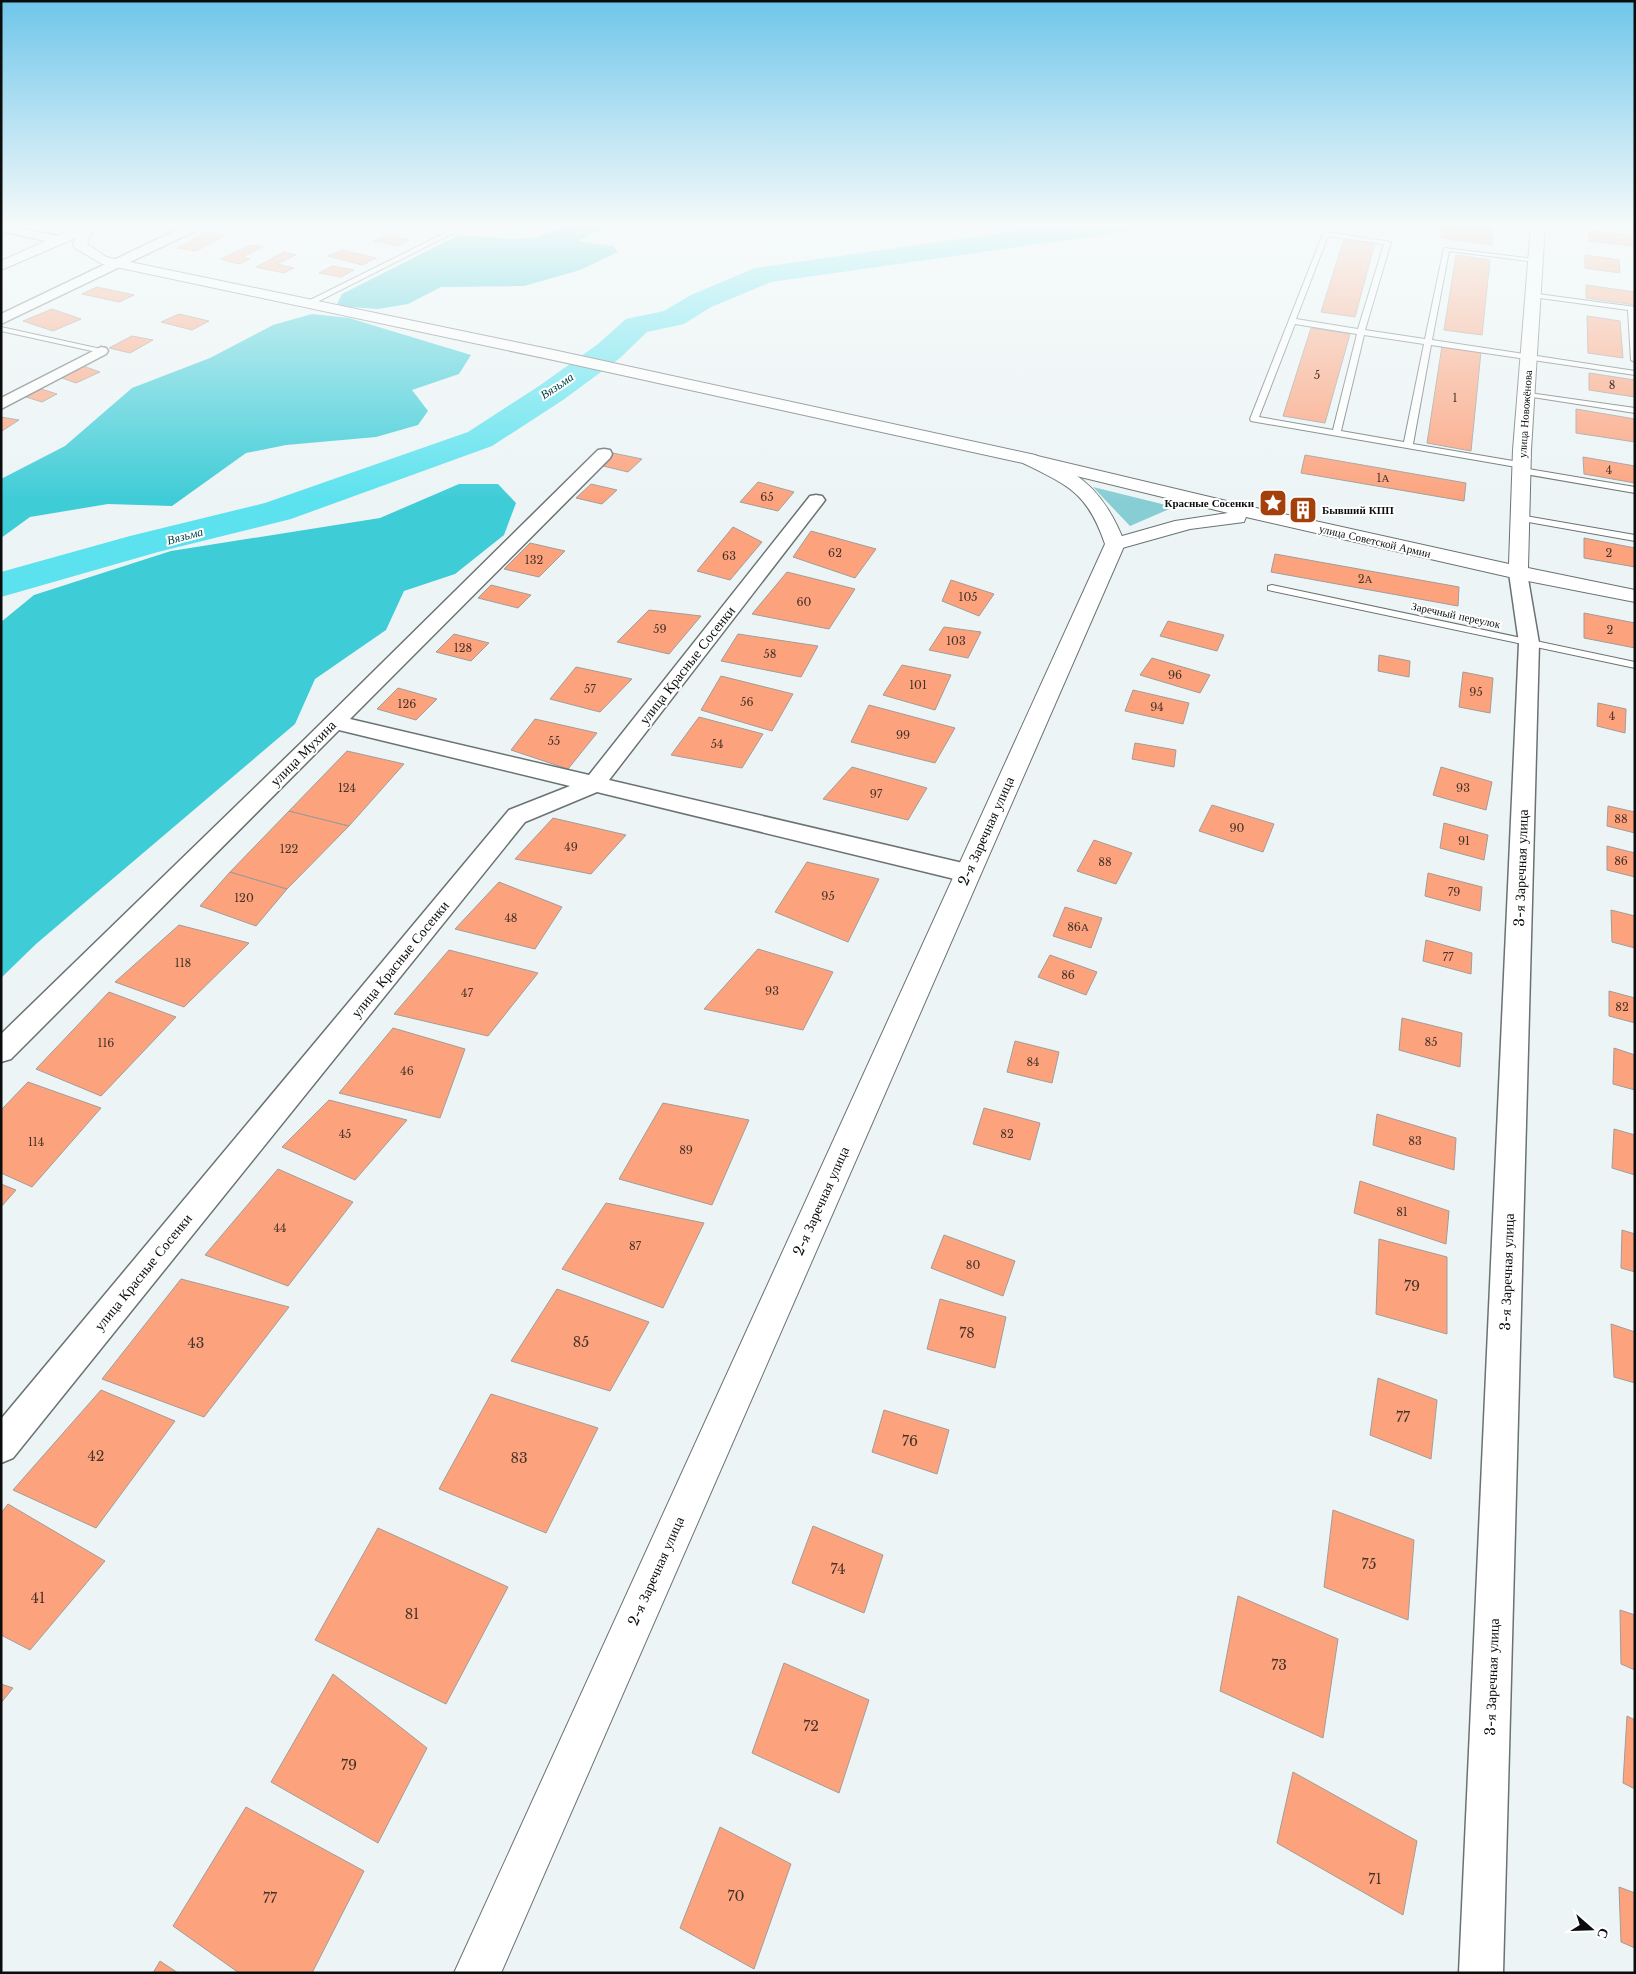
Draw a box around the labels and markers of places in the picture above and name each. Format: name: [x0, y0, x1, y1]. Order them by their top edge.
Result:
place icon: Красные Сосенки: [1258, 488, 1288, 518]
building icon: Бывший КПП: [1288, 495, 1318, 525]
place label: Красные Сосенки: [1164, 496, 1255, 510]
place label: Бывший КПП: [1322, 503, 1394, 517]

